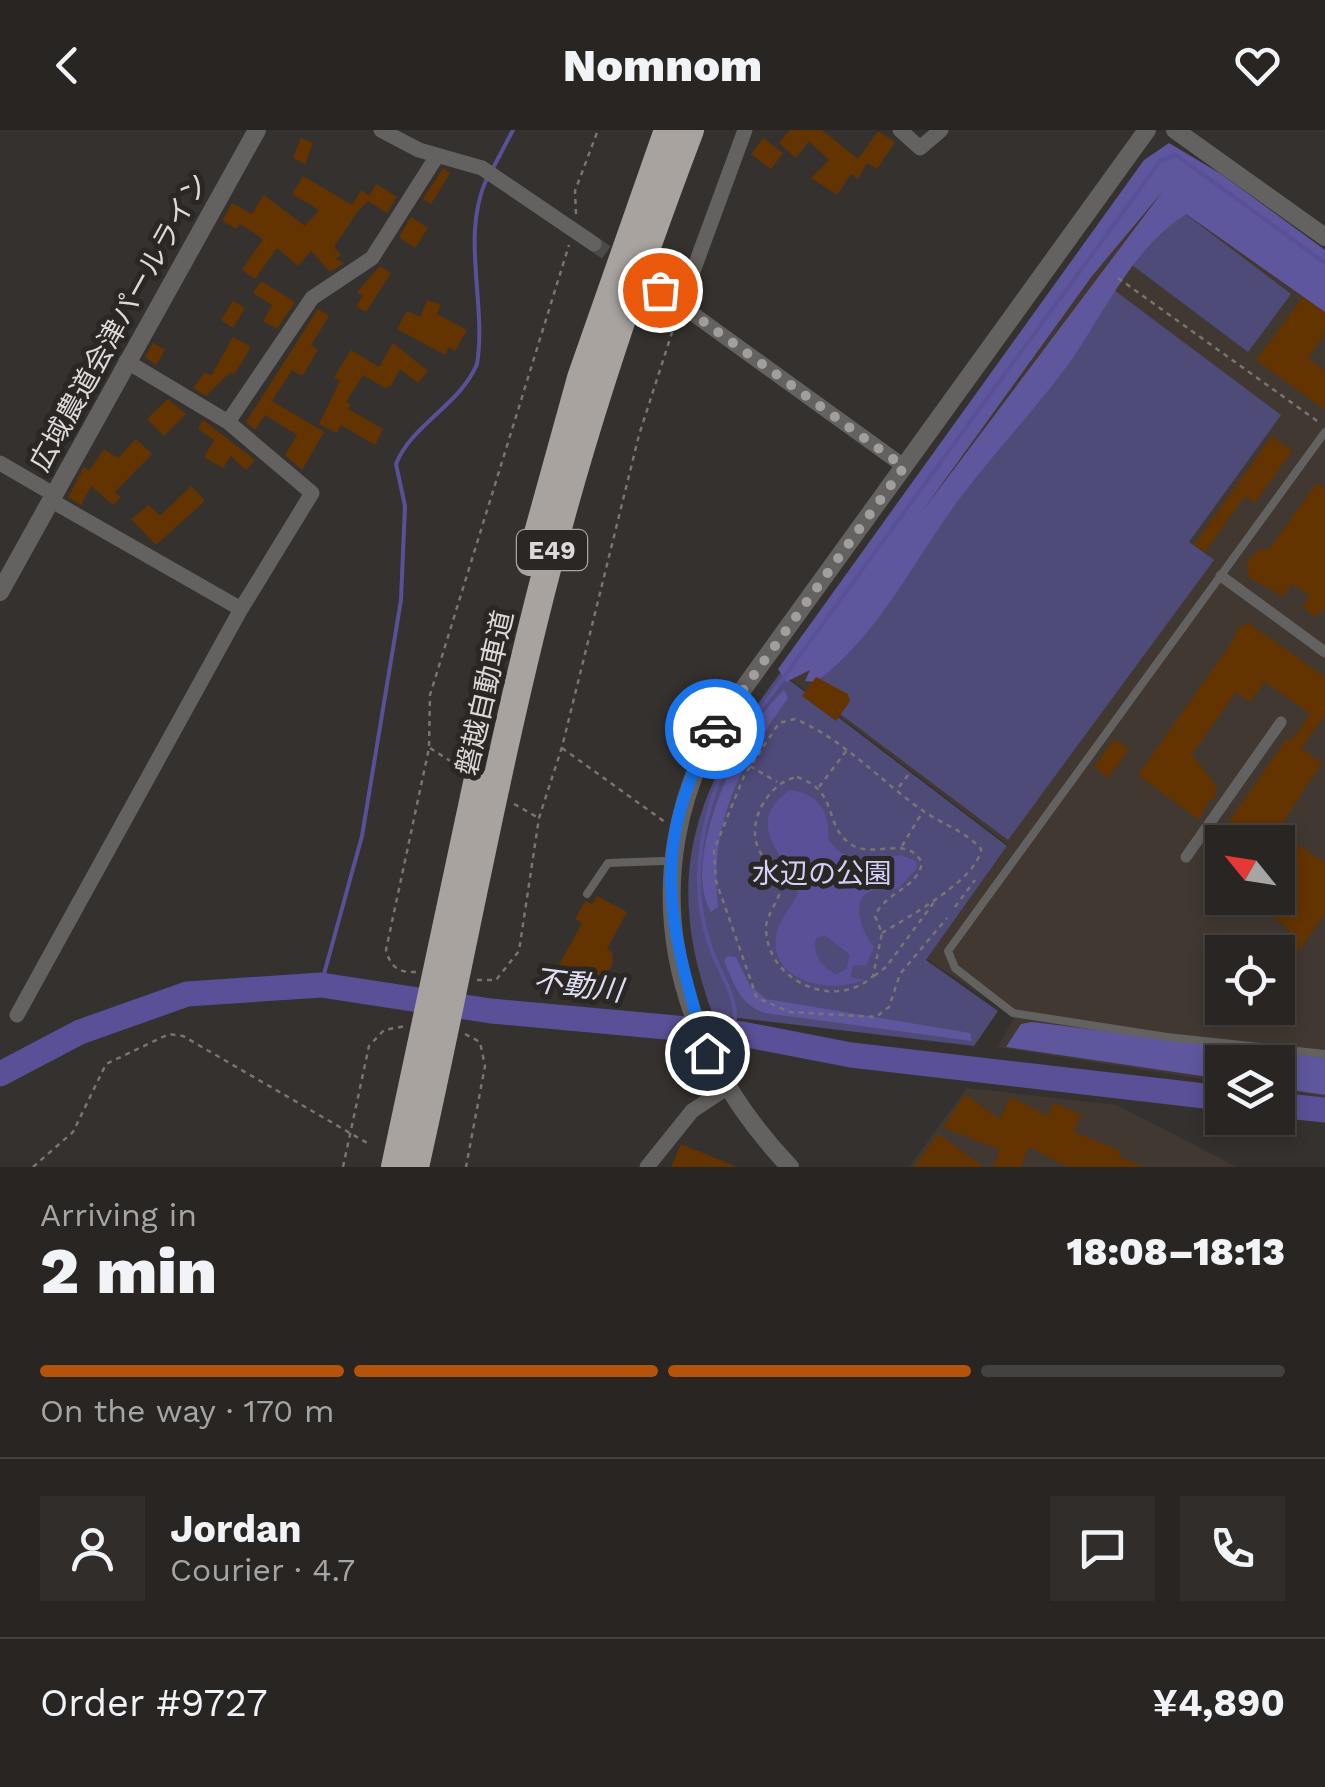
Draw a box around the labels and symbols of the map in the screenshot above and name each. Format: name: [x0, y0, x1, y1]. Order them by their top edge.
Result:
street label: 広域農道会津パールライン: [23, 167, 215, 477]
pin: [618, 248, 703, 333]
road number: E49: [517, 530, 587, 570]
street label: 磐越自動車道: [450, 607, 520, 779]
courier: [665, 679, 765, 779]
north arrow: [1205, 825, 1295, 915]
park label: 水辺の公園: [752, 857, 892, 890]
water label: 不動川: [531, 962, 628, 1008]
pin: [665, 1011, 750, 1096]

